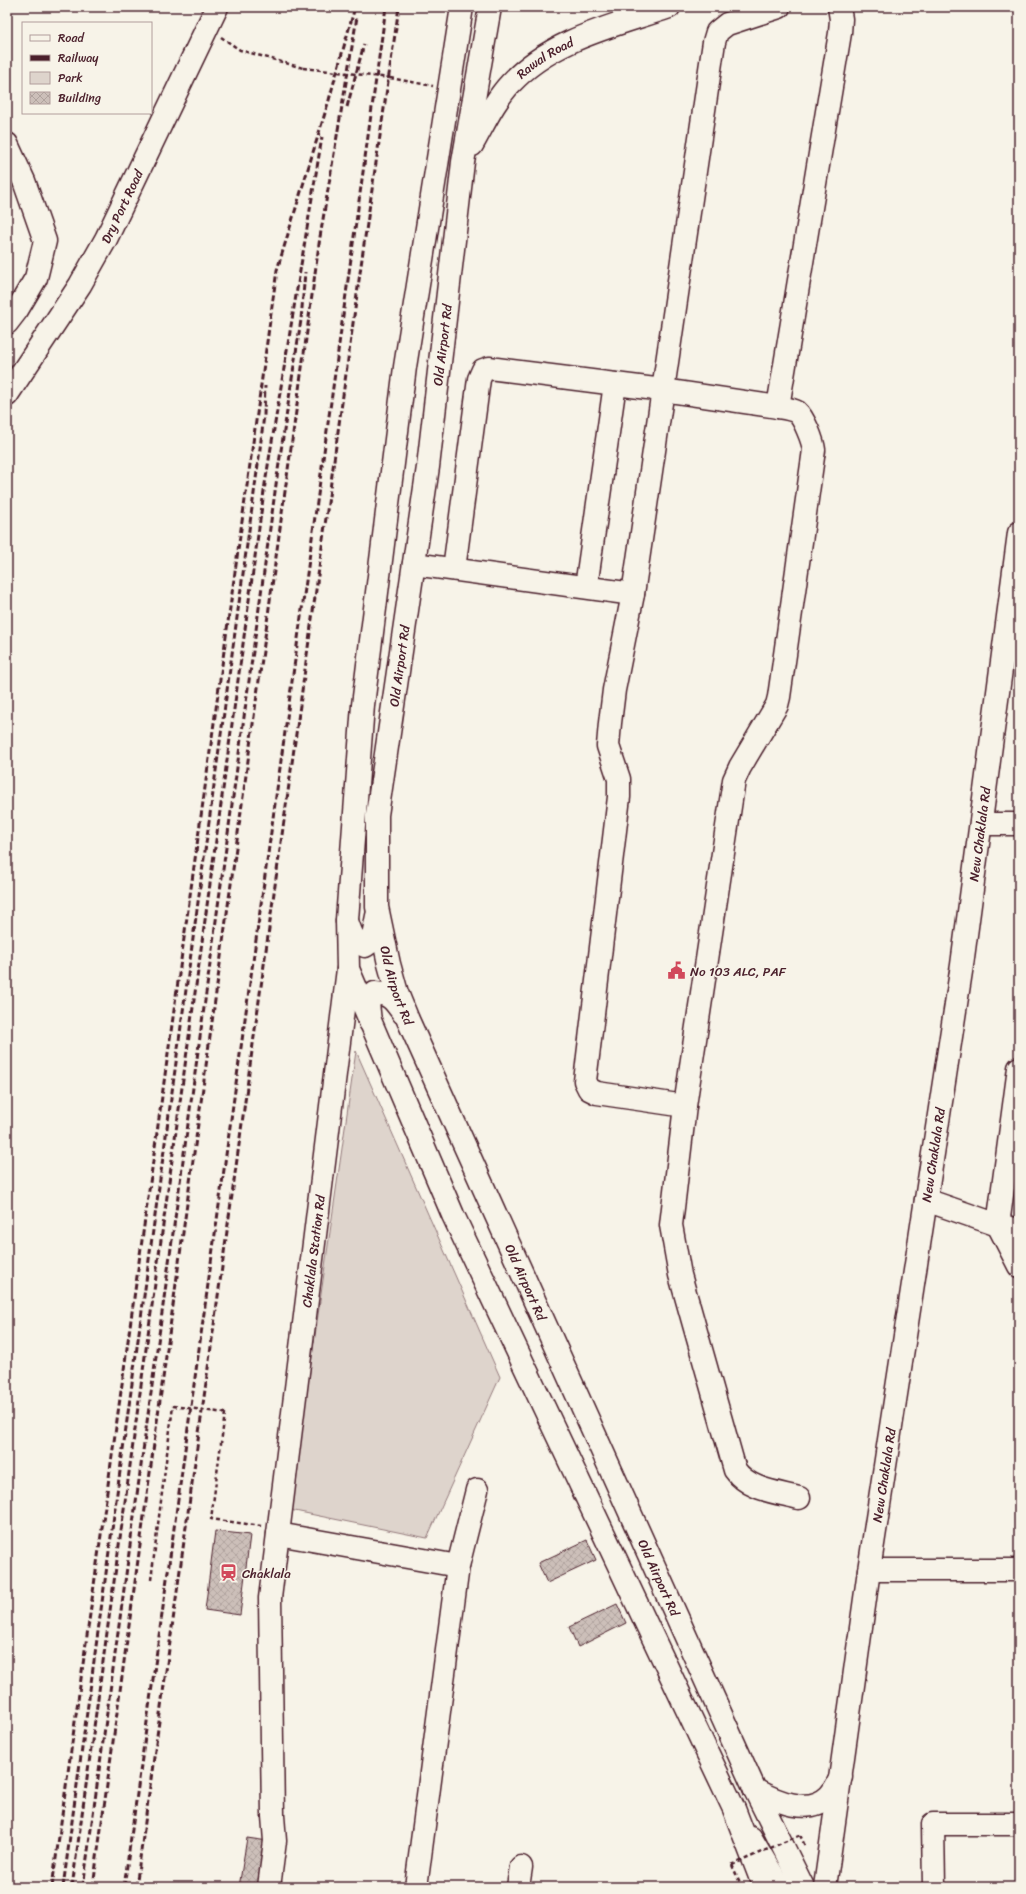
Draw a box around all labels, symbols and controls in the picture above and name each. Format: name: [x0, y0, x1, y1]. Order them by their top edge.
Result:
legend: [22, 22, 152, 114]
text: Road: [58, 27, 85, 49]
street label: Rawal Road: [511, 30, 579, 85]
text: Railway: [58, 47, 99, 69]
text: Park: [58, 67, 83, 89]
text: Building: [58, 87, 101, 109]
street label: Dry Port Road: [94, 165, 150, 248]
street label: Old Airport Rd: [426, 302, 459, 387]
street label: Old Airport Rd: [382, 623, 417, 708]
street label: New Chaklala Rd: [962, 785, 998, 883]
street label: Old Airport Rd: [373, 944, 420, 1030]
place label: No 103 ALC, PAF: [690, 960, 787, 983]
public building icon: No 103 ALC, PAF: [667, 961, 687, 981]
street label: New Chaklala Rd: [915, 1105, 952, 1204]
street label: Chaklala Station Rd: [295, 1193, 332, 1309]
street label: Old Airport Rd: [498, 1240, 553, 1325]
street label: New Chaklala Rd: [865, 1425, 903, 1524]
street label: Old Airport Rd: [631, 1536, 687, 1621]
place label: Chaklala: [242, 1562, 291, 1585]
station icon: Chaklala: [219, 1563, 239, 1583]

